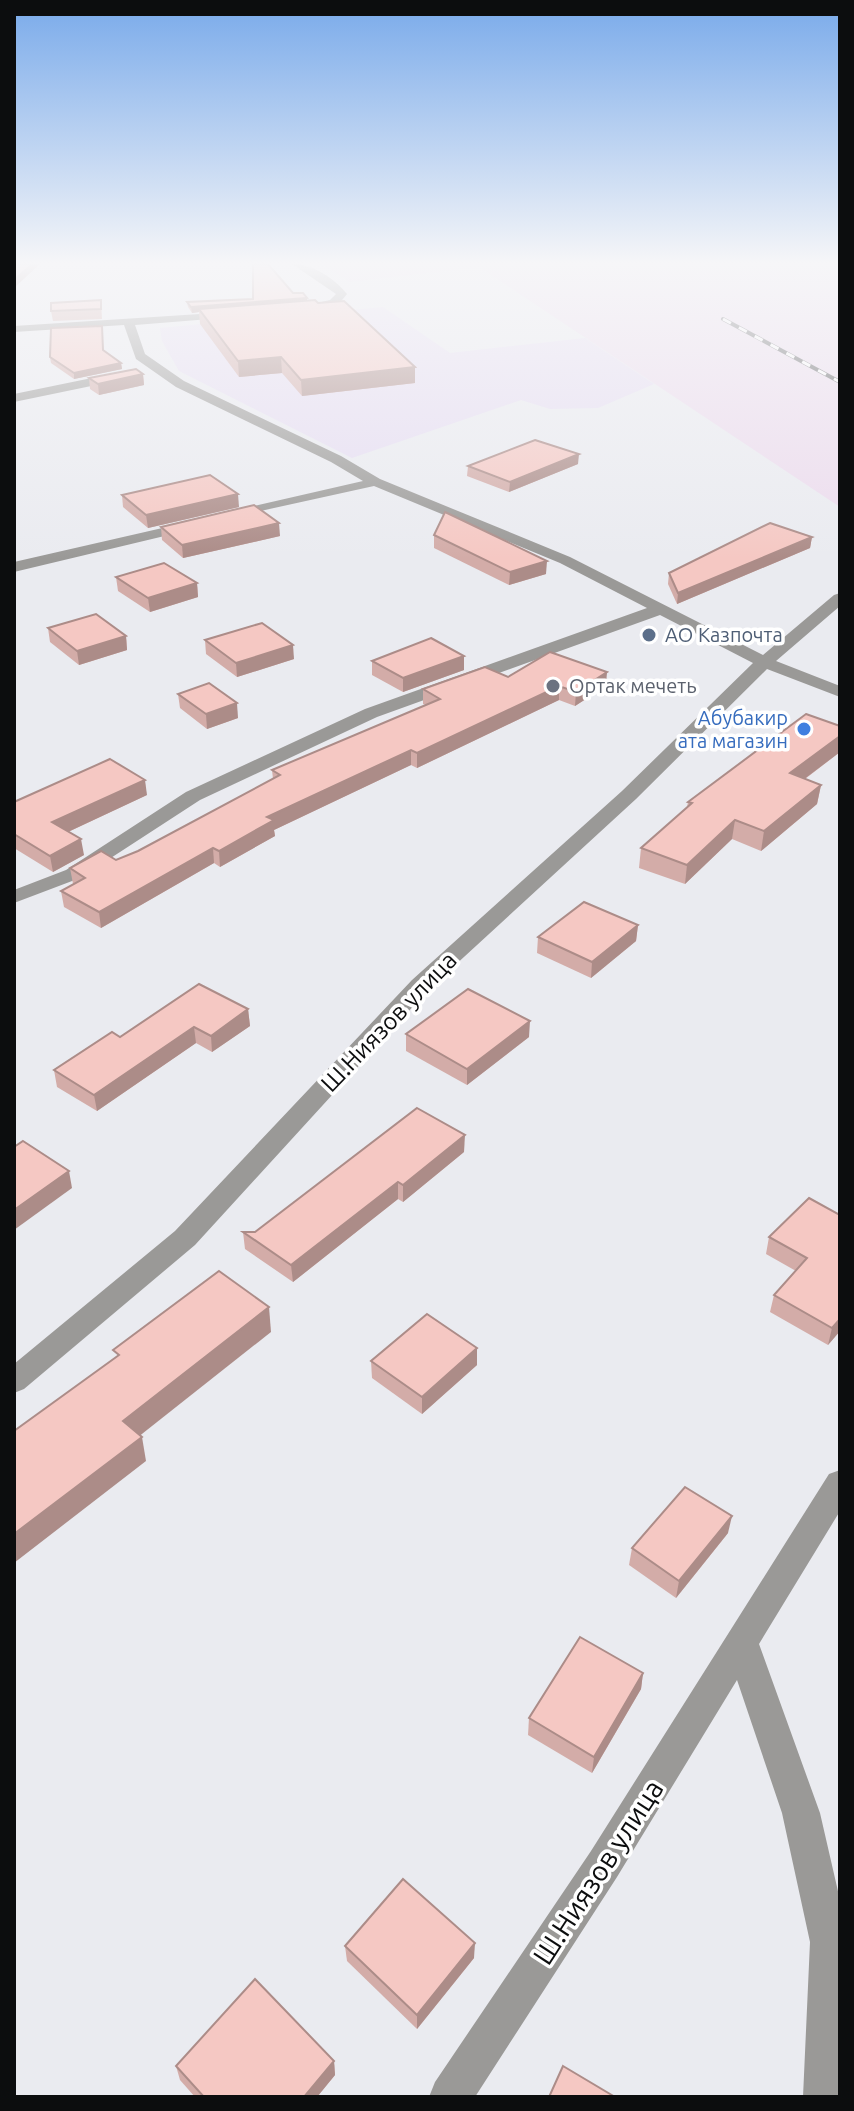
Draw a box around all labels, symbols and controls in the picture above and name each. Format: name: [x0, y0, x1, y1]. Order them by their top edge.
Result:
place label: АО Казпочта: [665, 623, 783, 646]
marker: АО Казпочта: [640, 626, 658, 644]
place label: Ортак мечеть: [569, 674, 697, 697]
marker: Ортак мечеть: [544, 677, 562, 695]
place label: Абубакир ата магазин: [678, 706, 788, 752]
marker: Абубакир ата магазин: [795, 720, 813, 738]
street label: Ш.Ниязов улица: [315, 946, 462, 1097]
street label: Ш.Ниязов улица: [526, 1774, 669, 1970]

